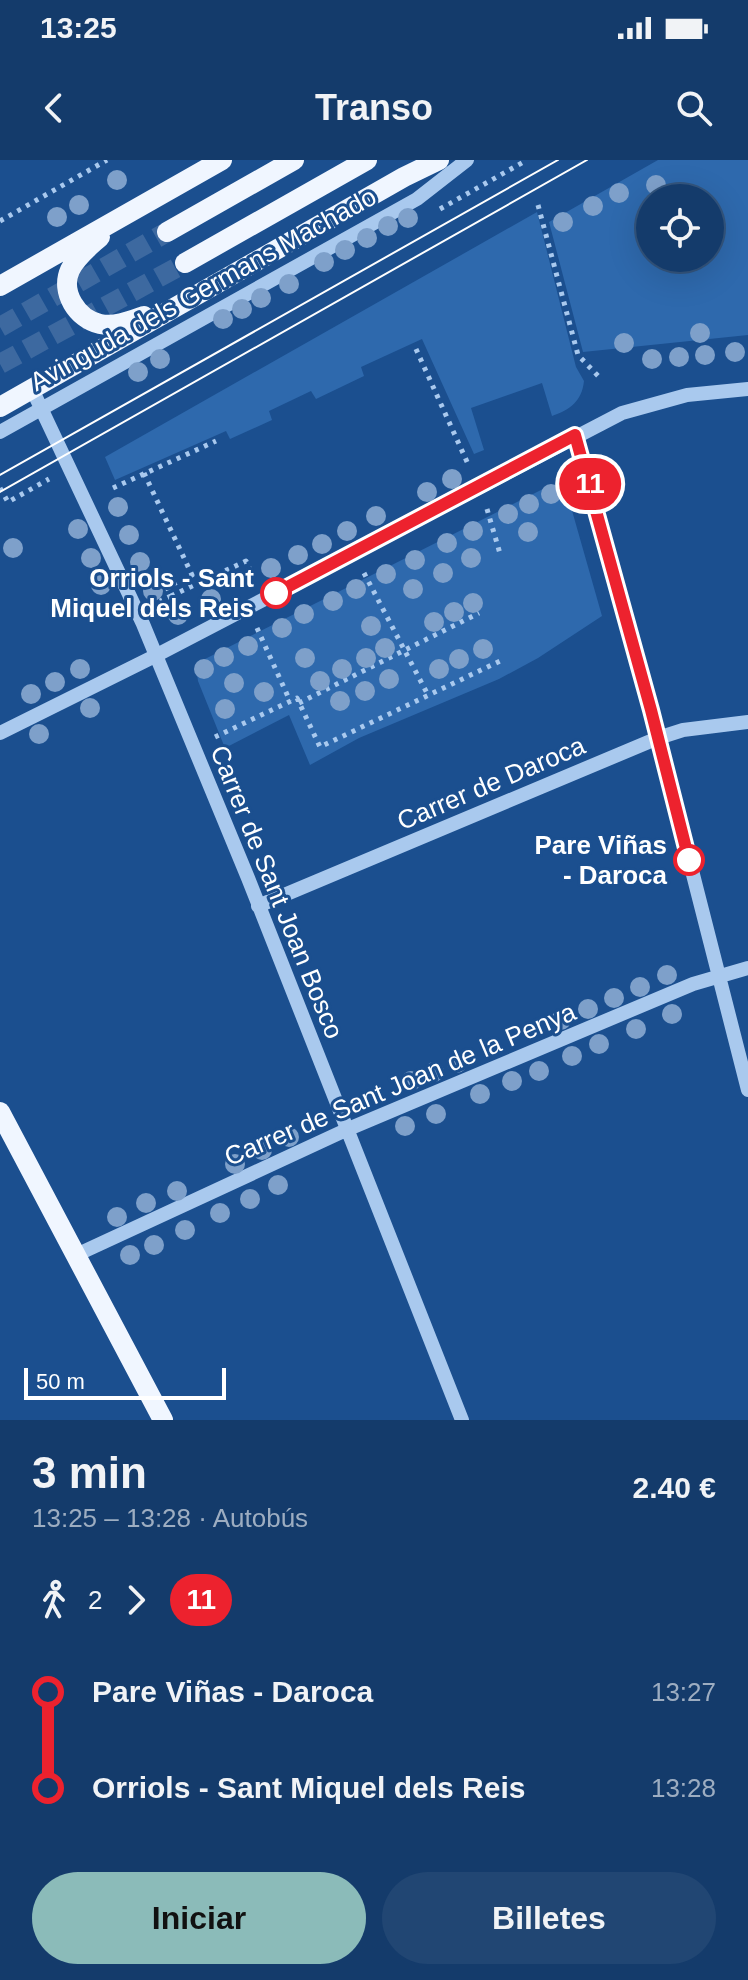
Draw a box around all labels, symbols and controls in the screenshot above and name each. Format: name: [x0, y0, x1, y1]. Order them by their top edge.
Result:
text: 13:25: [40, 11, 117, 44]
icon: back: [32, 86, 76, 130]
icon: search: [672, 86, 716, 130]
text: Transo: [315, 87, 433, 128]
street label: Avinguda dels Germans Machado: [25, 181, 381, 397]
map controls: [636, 184, 724, 272]
button: locate: [636, 184, 724, 272]
line badge: 11: [554, 458, 626, 510]
text: 11: [575, 468, 605, 499]
place label: Orriols - Sant Miquel dels Reis: [50, 563, 254, 623]
marker: Orriols - Sant Miquel dels Reis: [261, 578, 291, 608]
street label: Carrer de Daroca: [393, 730, 590, 836]
street label: Carrer de Sant Joan Bosco: [204, 741, 350, 1043]
place label: Pare Viñas - Daroca: [534, 830, 668, 890]
marker: Pare Viñas - Daroca: [674, 845, 704, 875]
street label: Carrer de Sant Joan de la Penya: [220, 996, 581, 1172]
scale bar: [24, 1364, 226, 1400]
text: 50 m: [36, 1369, 85, 1394]
text: 3 min: [32, 1448, 147, 1497]
text: 2.40 €: [633, 1471, 716, 1504]
text: 13:25 – 13:28 · Autobús: [32, 1503, 308, 1533]
icon: walk: [32, 1578, 76, 1622]
icon: forward: [114, 1578, 158, 1622]
text: 11: [186, 1584, 216, 1615]
text: 2: [88, 1585, 102, 1615]
text: Pare Viñas - Daroca: [92, 1675, 373, 1708]
text: 13:27: [651, 1677, 716, 1707]
text: Orriols - Sant Miquel dels Reis: [92, 1771, 525, 1804]
text: 13:28: [651, 1773, 716, 1803]
button: Iniciar: [32, 1872, 366, 1964]
button: Billetes: [382, 1872, 716, 1964]

